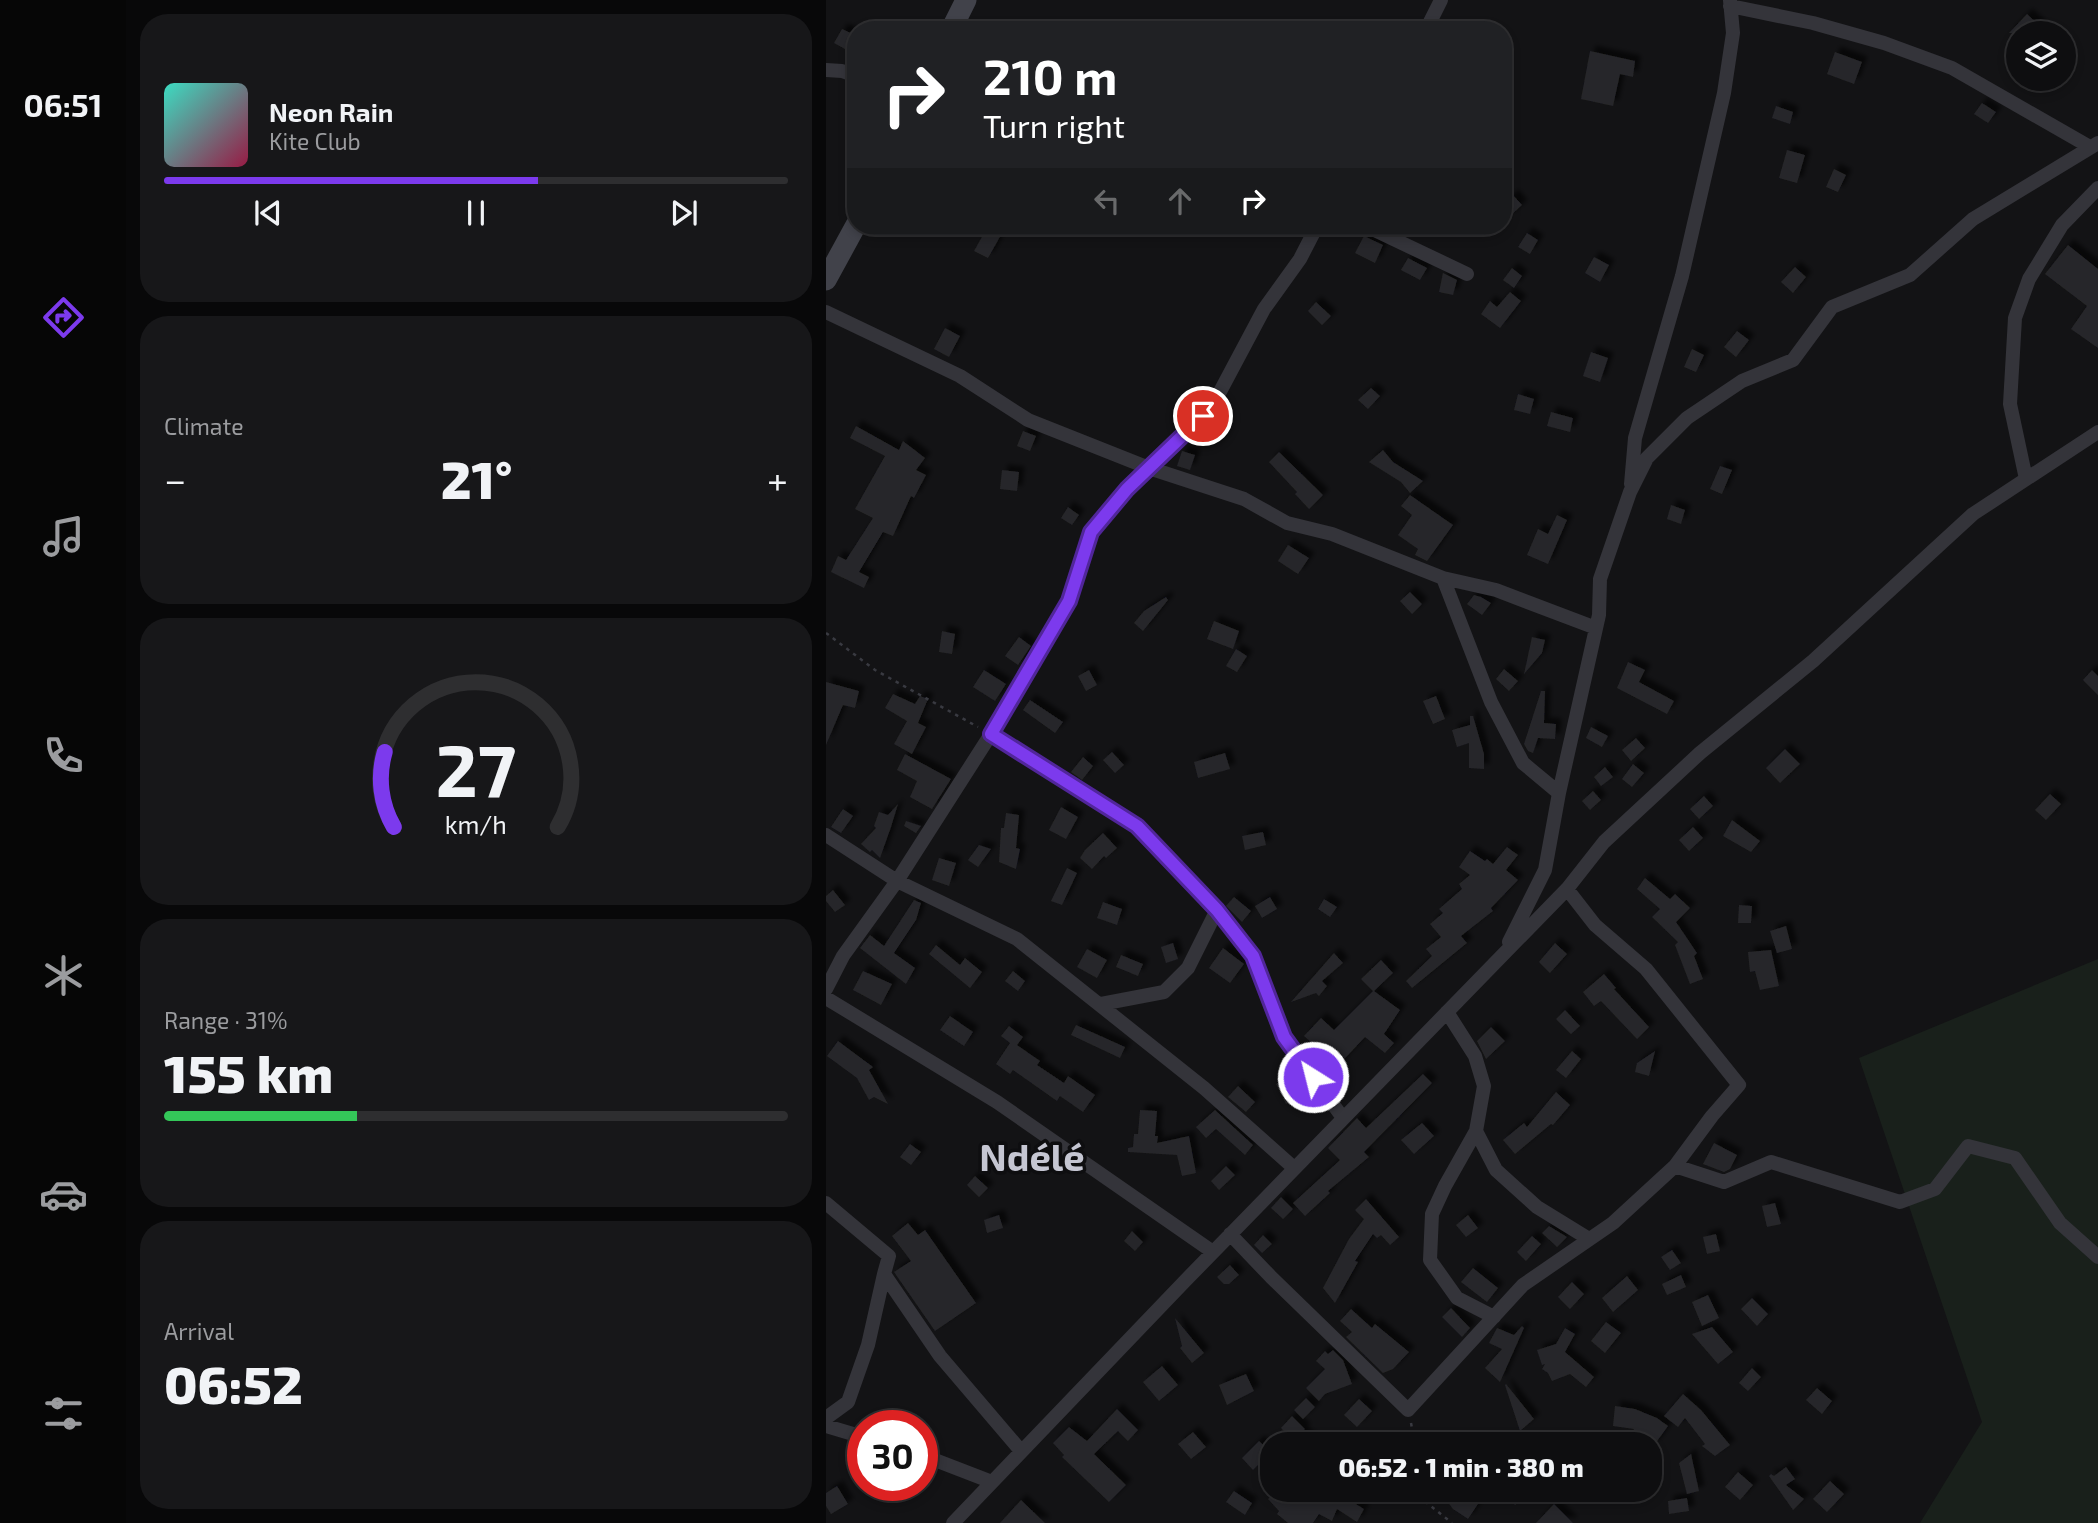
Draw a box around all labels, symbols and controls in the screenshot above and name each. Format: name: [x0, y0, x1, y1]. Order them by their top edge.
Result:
map controls: [2006, 21, 2076, 91]
button: layers: [2006, 21, 2076, 91]
text: 210 m: [983, 46, 1117, 105]
icon: right: [868, 49, 959, 140]
text: 06:51: [24, 85, 102, 123]
text: Neon Rain: [269, 96, 393, 127]
text: Turn right: [983, 106, 1125, 144]
text: Kite Club: [269, 127, 361, 155]
icon: left: [1088, 182, 1126, 220]
icon: ahead: [1161, 182, 1199, 220]
icon: right: [1234, 182, 1272, 220]
icon: previous: [249, 194, 287, 232]
icon: pause: [457, 194, 495, 232]
icon: next: [665, 194, 703, 232]
icon: directions: [39, 293, 88, 342]
pin: [1173, 386, 1233, 446]
icon: arrive: [1184, 397, 1222, 435]
text: Climate: [164, 412, 244, 440]
text: 21°: [441, 447, 512, 509]
text: −: [164, 456, 186, 502]
text: +: [767, 456, 788, 502]
icon: music: [39, 512, 88, 561]
text: 27: [436, 725, 516, 813]
icon: phone: [39, 731, 88, 780]
text: km/h: [445, 809, 507, 839]
icon: climate: [39, 951, 88, 1000]
text: Range · 31%: [164, 1006, 288, 1034]
position arrow: [1276, 1040, 1350, 1114]
text: 155 km: [164, 1041, 333, 1103]
district label: Ndélé: [979, 1133, 1085, 1179]
icon: car: [39, 1170, 88, 1219]
text: Arrival: [164, 1317, 234, 1345]
text: 06:52: [164, 1352, 303, 1414]
icon: filters: [39, 1389, 88, 1438]
speed limit sign: 30: [847, 1410, 938, 1501]
text: 06:52 · 1 min · 380 m: [1338, 1451, 1584, 1482]

